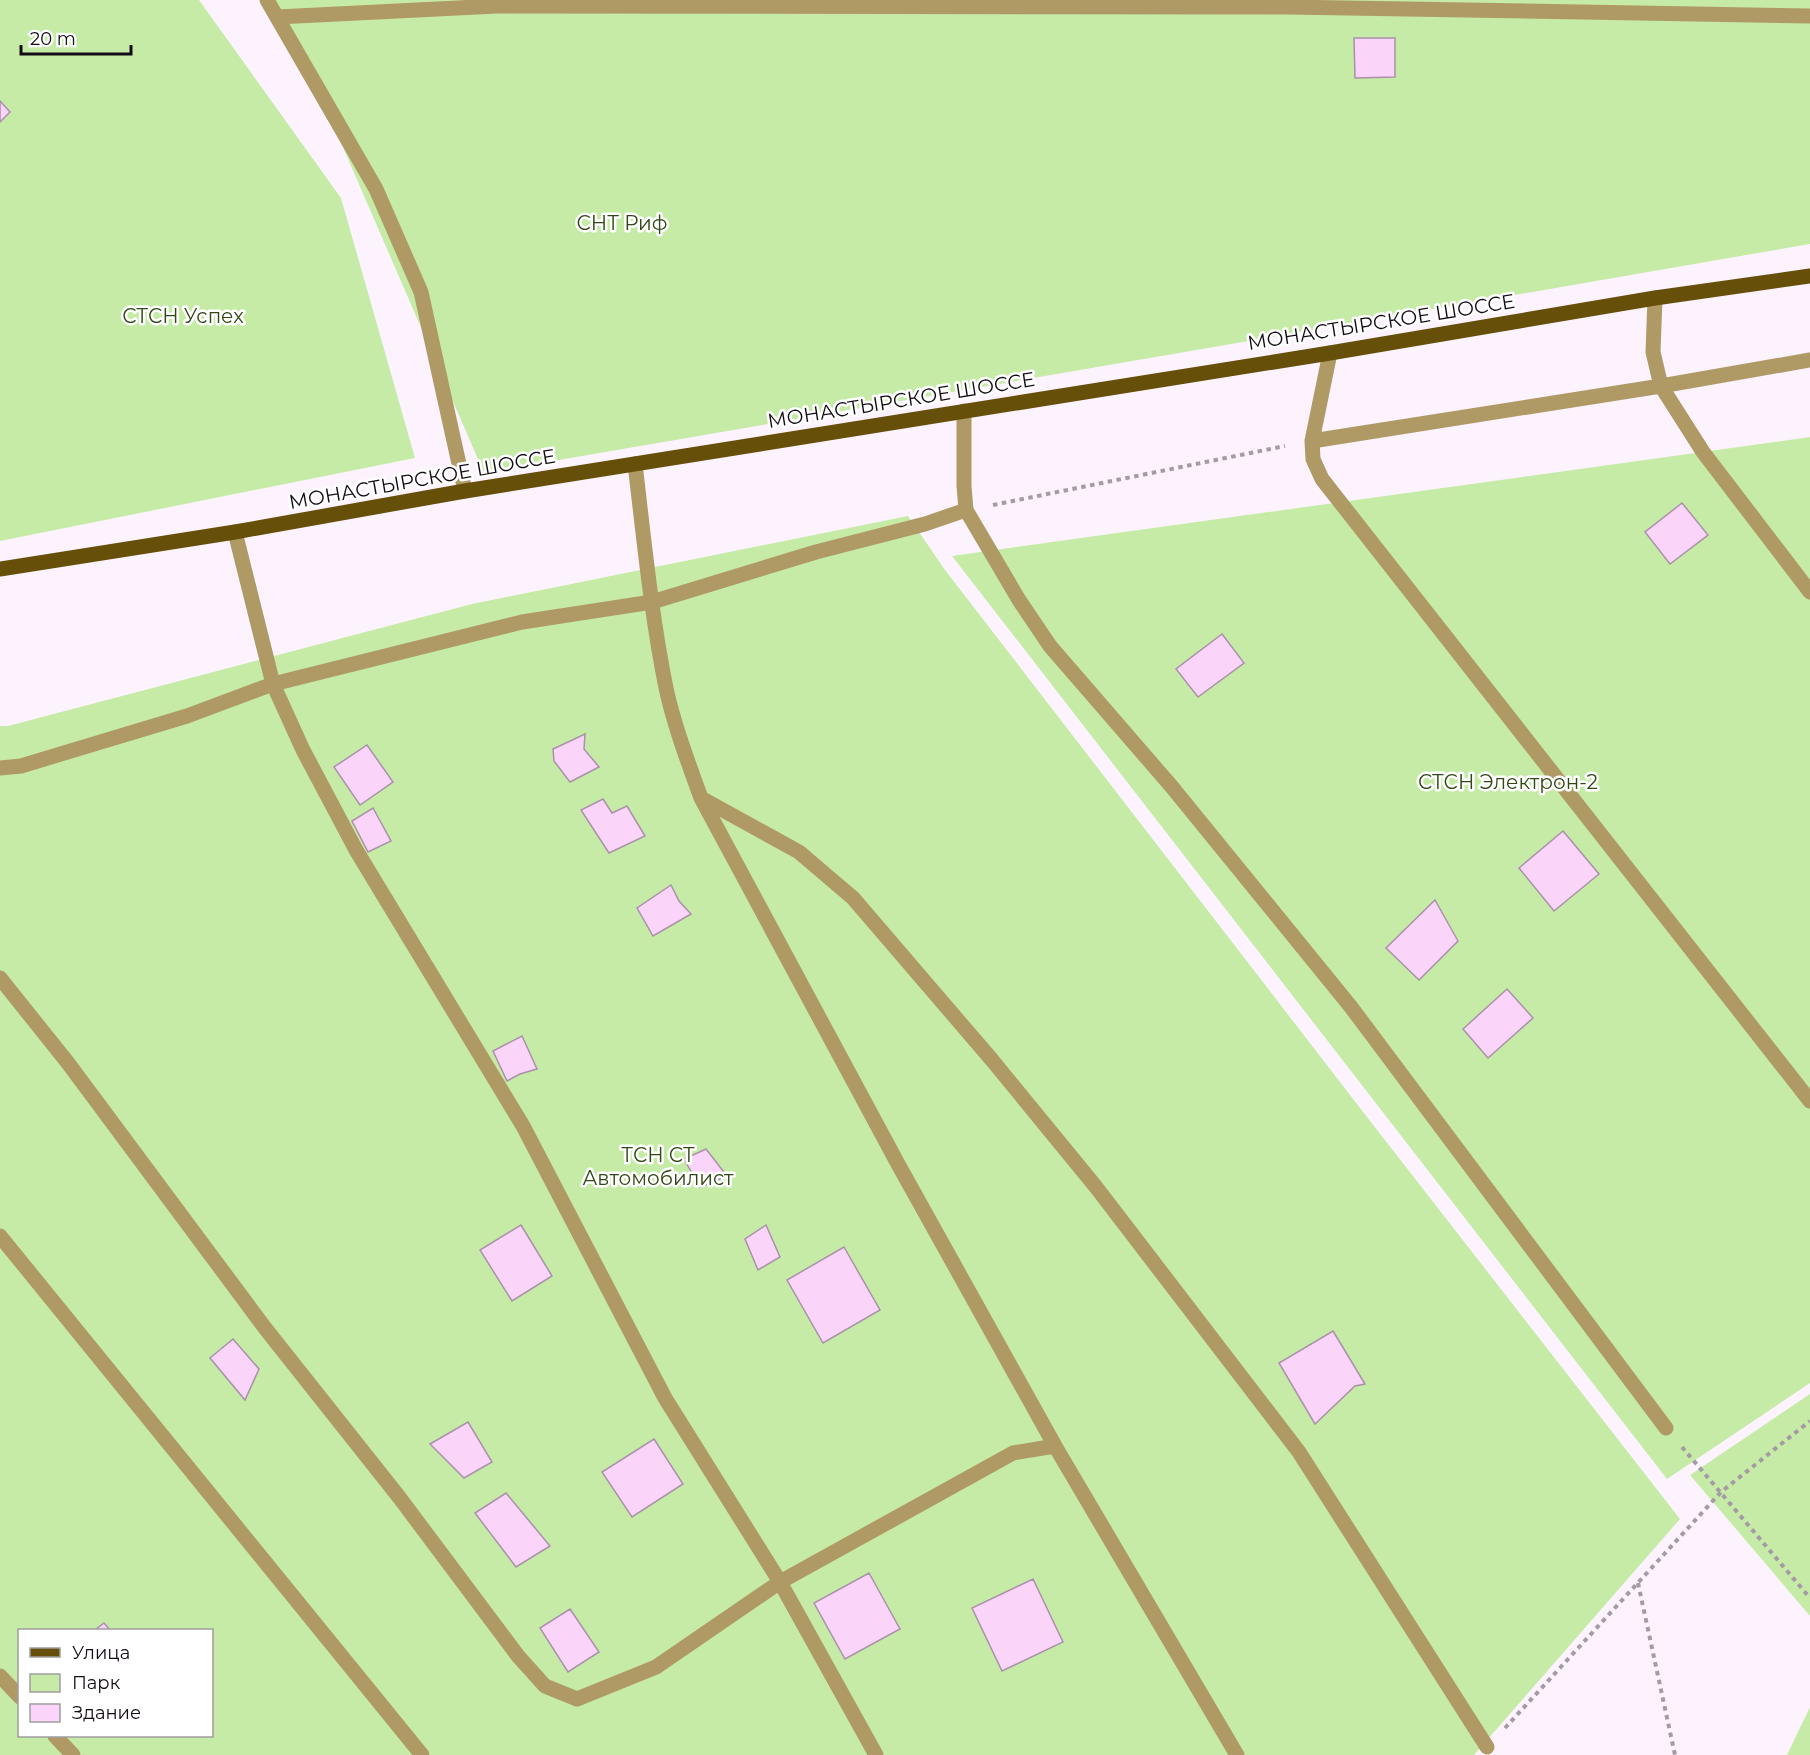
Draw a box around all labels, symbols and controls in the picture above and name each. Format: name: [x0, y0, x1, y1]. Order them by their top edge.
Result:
scale bar: [21, 18, 130, 56]
text: 20 m: [30, 28, 76, 50]
park label: СНТ Риф: [577, 211, 667, 235]
street label: МОНАСТЫРСКОЕ ШОССЕ: [1246, 289, 1516, 355]
park label: СТСН Успех: [122, 304, 244, 328]
street label: МОНАСТЫРСКОЕ ШОССЕ: [766, 367, 1036, 433]
street label: МОНАСТЫРСКОЕ ШОССЕ: [287, 444, 557, 514]
park label: СТСН Электрон-2: [1418, 770, 1598, 794]
park label: ТСН СТ Автомобилист: [582, 1143, 734, 1190]
legend: [18, 1629, 213, 1737]
text: Улица: [72, 1642, 130, 1664]
text: Парк: [72, 1672, 121, 1694]
text: Здание: [72, 1702, 141, 1724]

